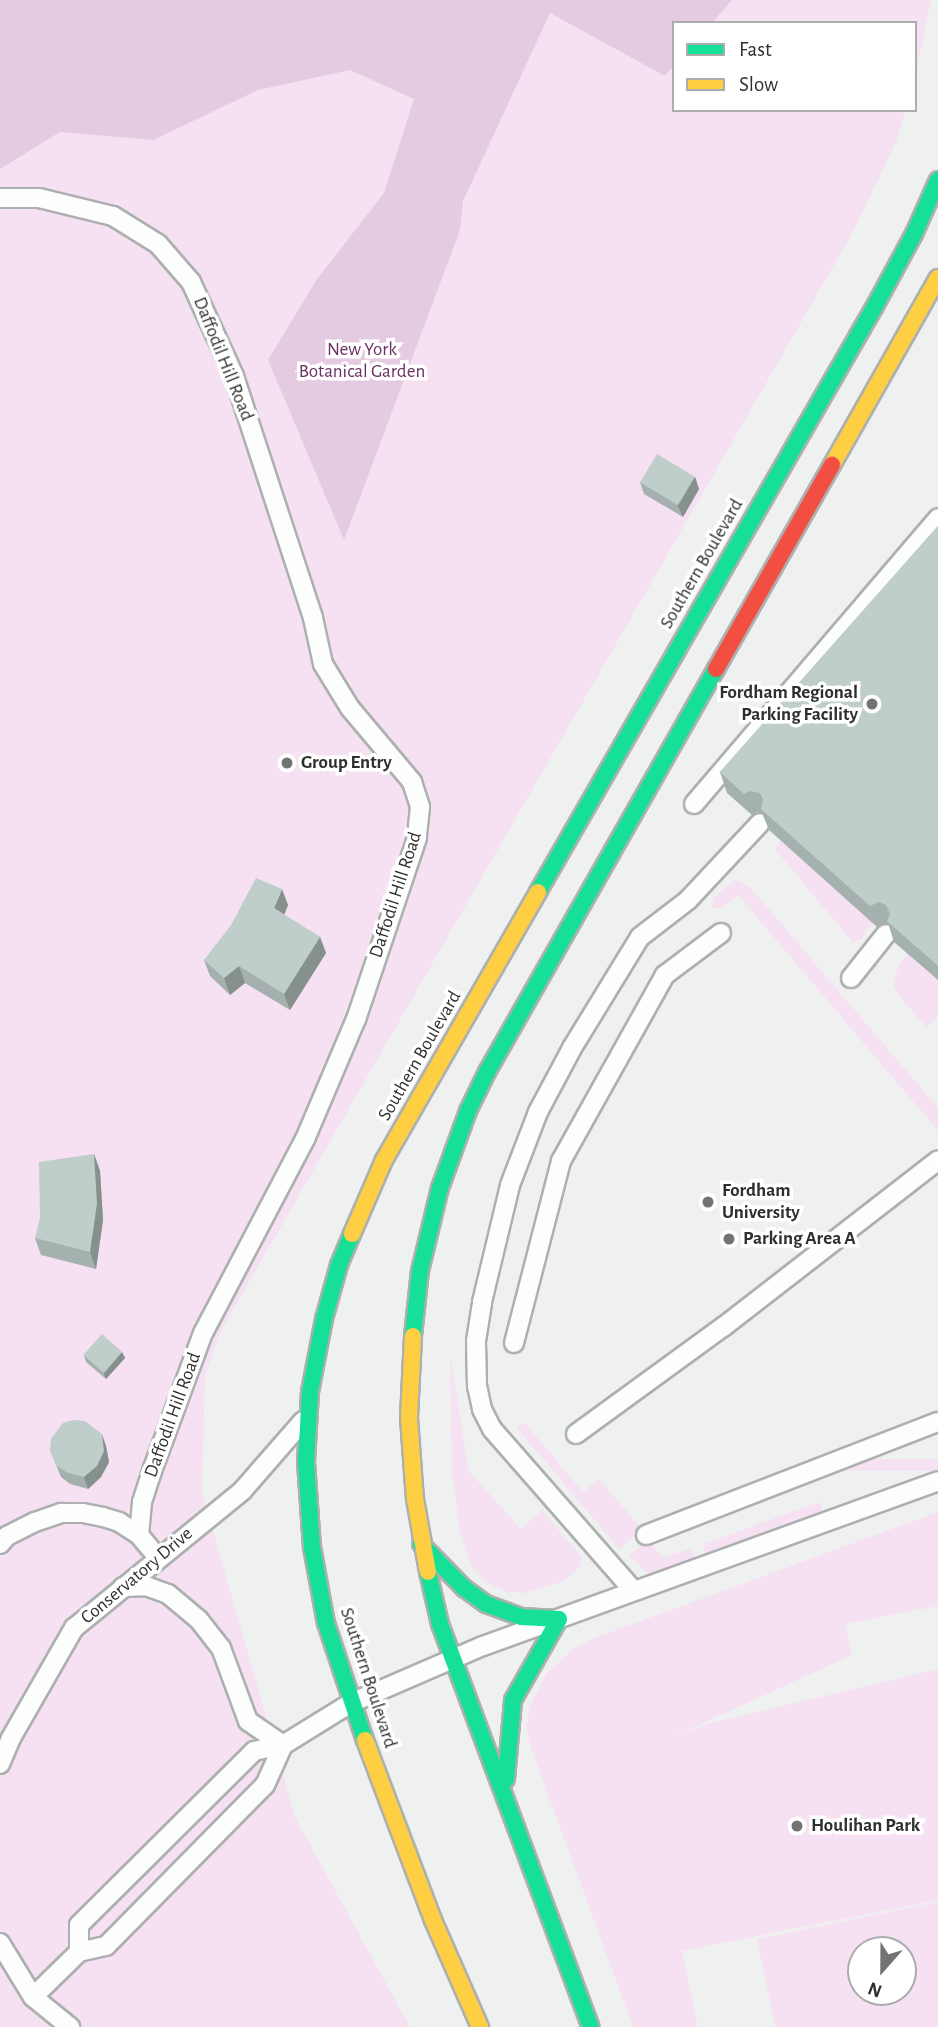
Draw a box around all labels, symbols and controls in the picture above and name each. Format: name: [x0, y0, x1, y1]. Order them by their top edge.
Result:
legend: [672, 21, 917, 112]
text: Fast: [739, 39, 772, 60]
text: Slow: [739, 74, 778, 95]
street label: Daffodil Hill Road: [188, 294, 258, 424]
park label: New York Botanical Garden: [299, 339, 425, 383]
street label: Southern Boulevard: [656, 495, 748, 633]
place label: Fordham Regional Parking Facility: [719, 682, 858, 726]
marker: Fordham Regional Parking Facility: [864, 696, 880, 712]
place label: Group Entry: [301, 752, 392, 774]
marker: Group Entry: [279, 755, 295, 771]
street label: Daffodil Hill Road: [365, 829, 427, 961]
street label: Southern Boulevard: [374, 987, 466, 1125]
place label: Fordham University: [722, 1180, 800, 1224]
marker: Fordham University: [700, 1194, 716, 1210]
place label: Parking Area A: [743, 1228, 856, 1250]
marker: Parking Area A: [721, 1231, 737, 1247]
street label: Daffodil Hill Road: [140, 1349, 206, 1481]
street label: Conservatory Drive: [76, 1523, 198, 1629]
street label: Southern Boulevard: [335, 1605, 401, 1751]
place label: Houlihan Park: [811, 1815, 920, 1837]
marker: Houlihan Park: [789, 1818, 805, 1834]
north arrow: [847, 1936, 917, 2006]
text: N: [865, 1978, 885, 2000]

